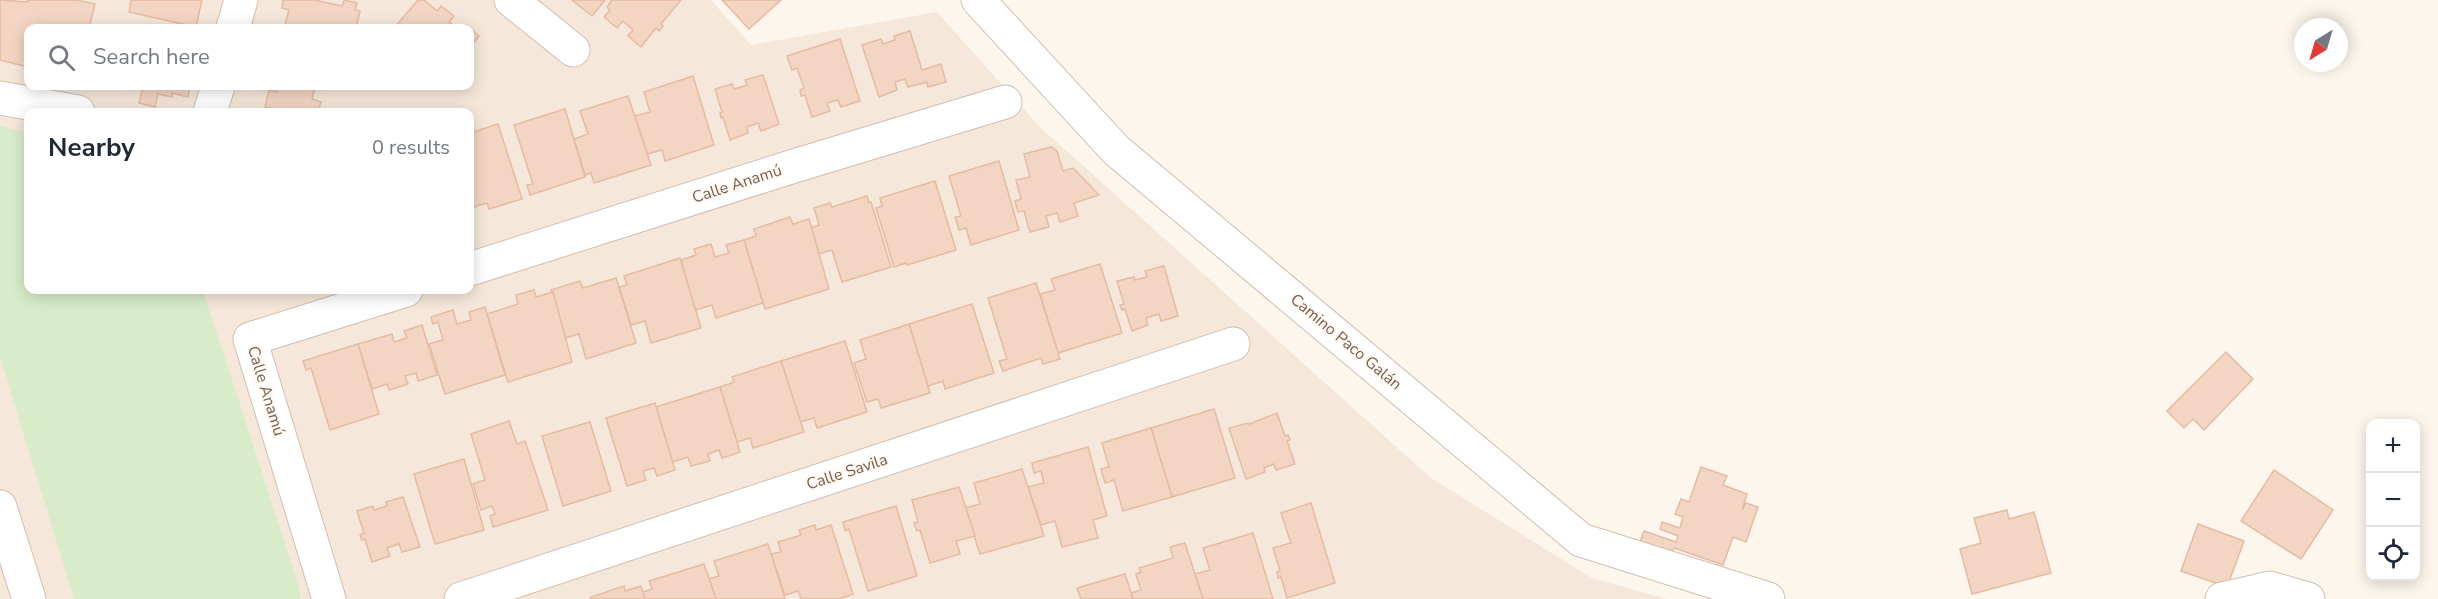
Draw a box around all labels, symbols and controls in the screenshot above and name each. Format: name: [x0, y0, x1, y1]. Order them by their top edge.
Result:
north arrow: [2294, 18, 2348, 72]
search box: [24, 24, 474, 90]
icon: search: [45, 41, 78, 74]
text: Search here: [93, 42, 210, 72]
text: Nearby: [48, 130, 135, 165]
text: 0 results: [372, 134, 450, 161]
street label: Calle Anamú: [689, 159, 785, 209]
street label: Camino Paco Galán: [1286, 289, 1406, 395]
street label: Calle Anamú: [242, 343, 290, 439]
map controls: [2366, 419, 2420, 581]
button: +: [2366, 419, 2420, 473]
street label: Calle Savila: [803, 448, 891, 496]
button: −: [2366, 473, 2420, 527]
button: locate: [2366, 527, 2420, 581]

